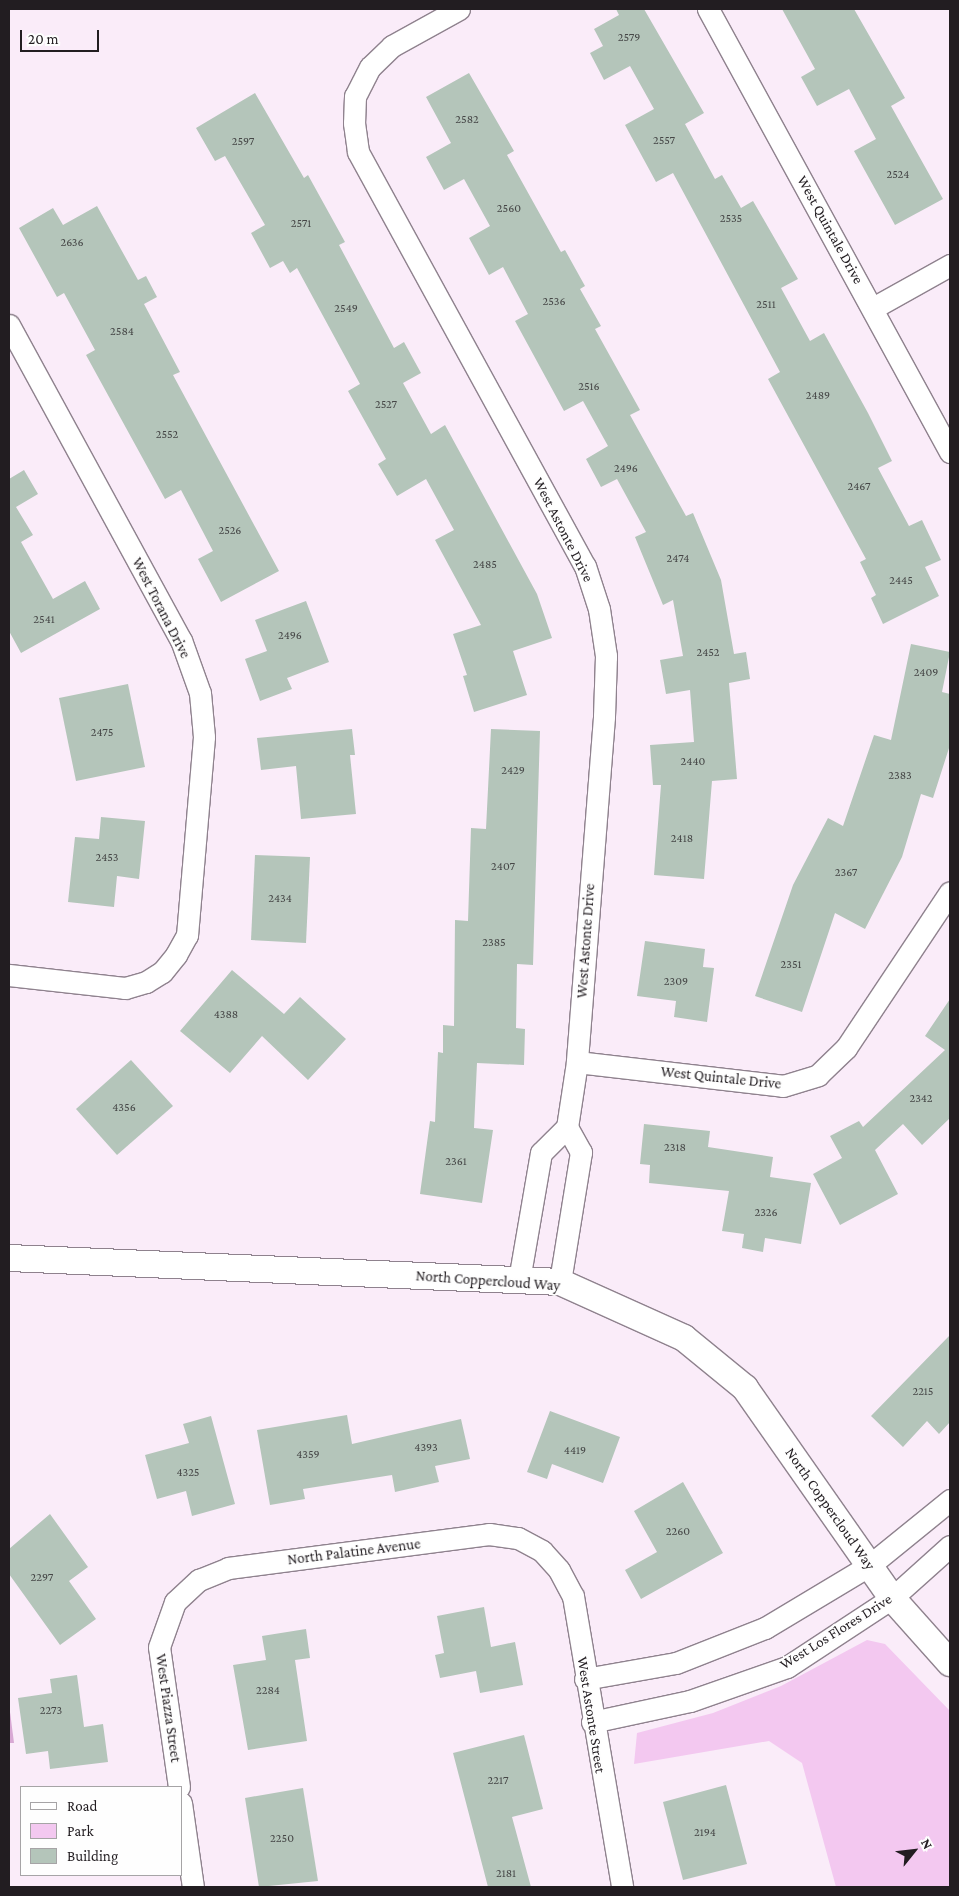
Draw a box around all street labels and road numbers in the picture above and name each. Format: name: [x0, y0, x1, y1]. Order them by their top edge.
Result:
street label: West Quintale Drive: [793, 173, 867, 287]
street label: West Astonte Drive: [529, 475, 597, 585]
street label: West Torana Drive: [128, 555, 194, 661]
street label: West Astonte Drive: [573, 883, 599, 999]
street label: West Quintale Drive: [660, 1063, 782, 1093]
street label: North Coppercloud Way: [415, 1267, 561, 1295]
street label: North Coppercloud Way: [781, 1444, 879, 1574]
street label: North Palatine Avenue: [286, 1535, 422, 1569]
street label: West Los Flores Drive: [777, 1590, 895, 1674]
street label: West Piazza Street: [151, 1653, 185, 1763]
street label: West Astonte Street: [573, 1656, 609, 1774]

